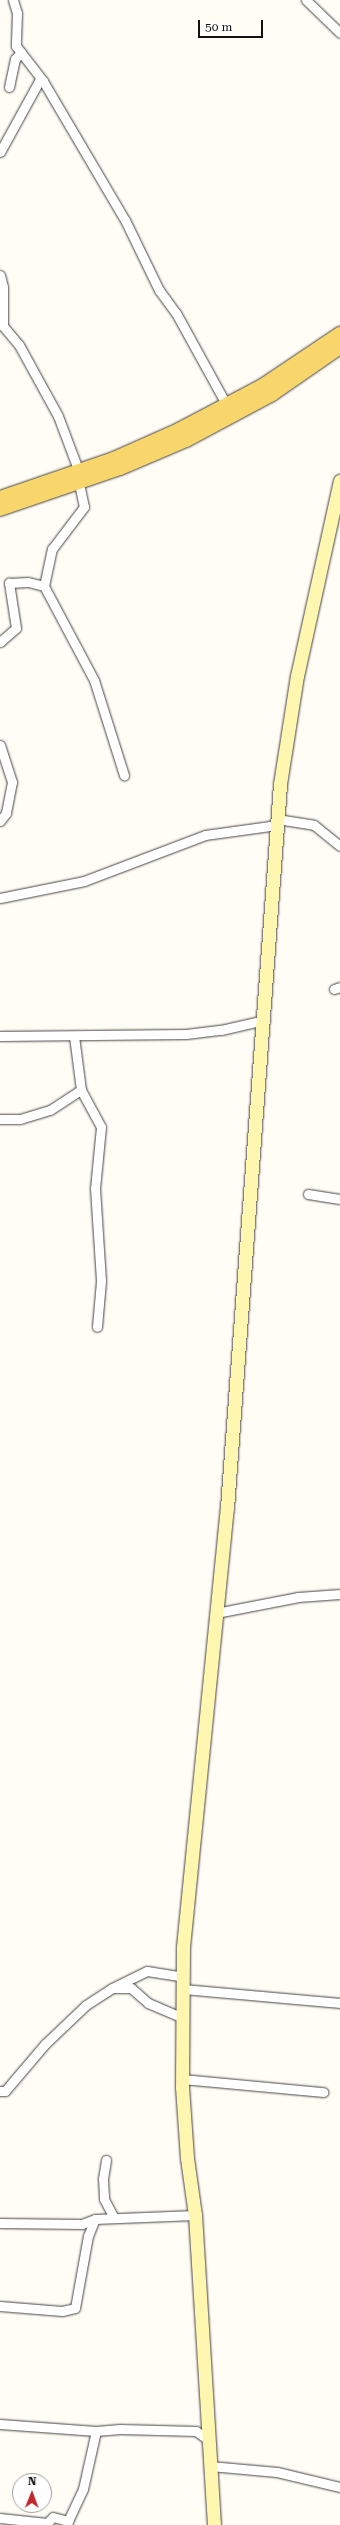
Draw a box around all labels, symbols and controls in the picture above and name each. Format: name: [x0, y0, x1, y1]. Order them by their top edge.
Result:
scale bar: [200, 12, 265, 38]
text: 50 m: [205, 20, 232, 34]
north arrow: [12, 2473, 52, 2513]
text: N: [28, 2475, 37, 2488]

